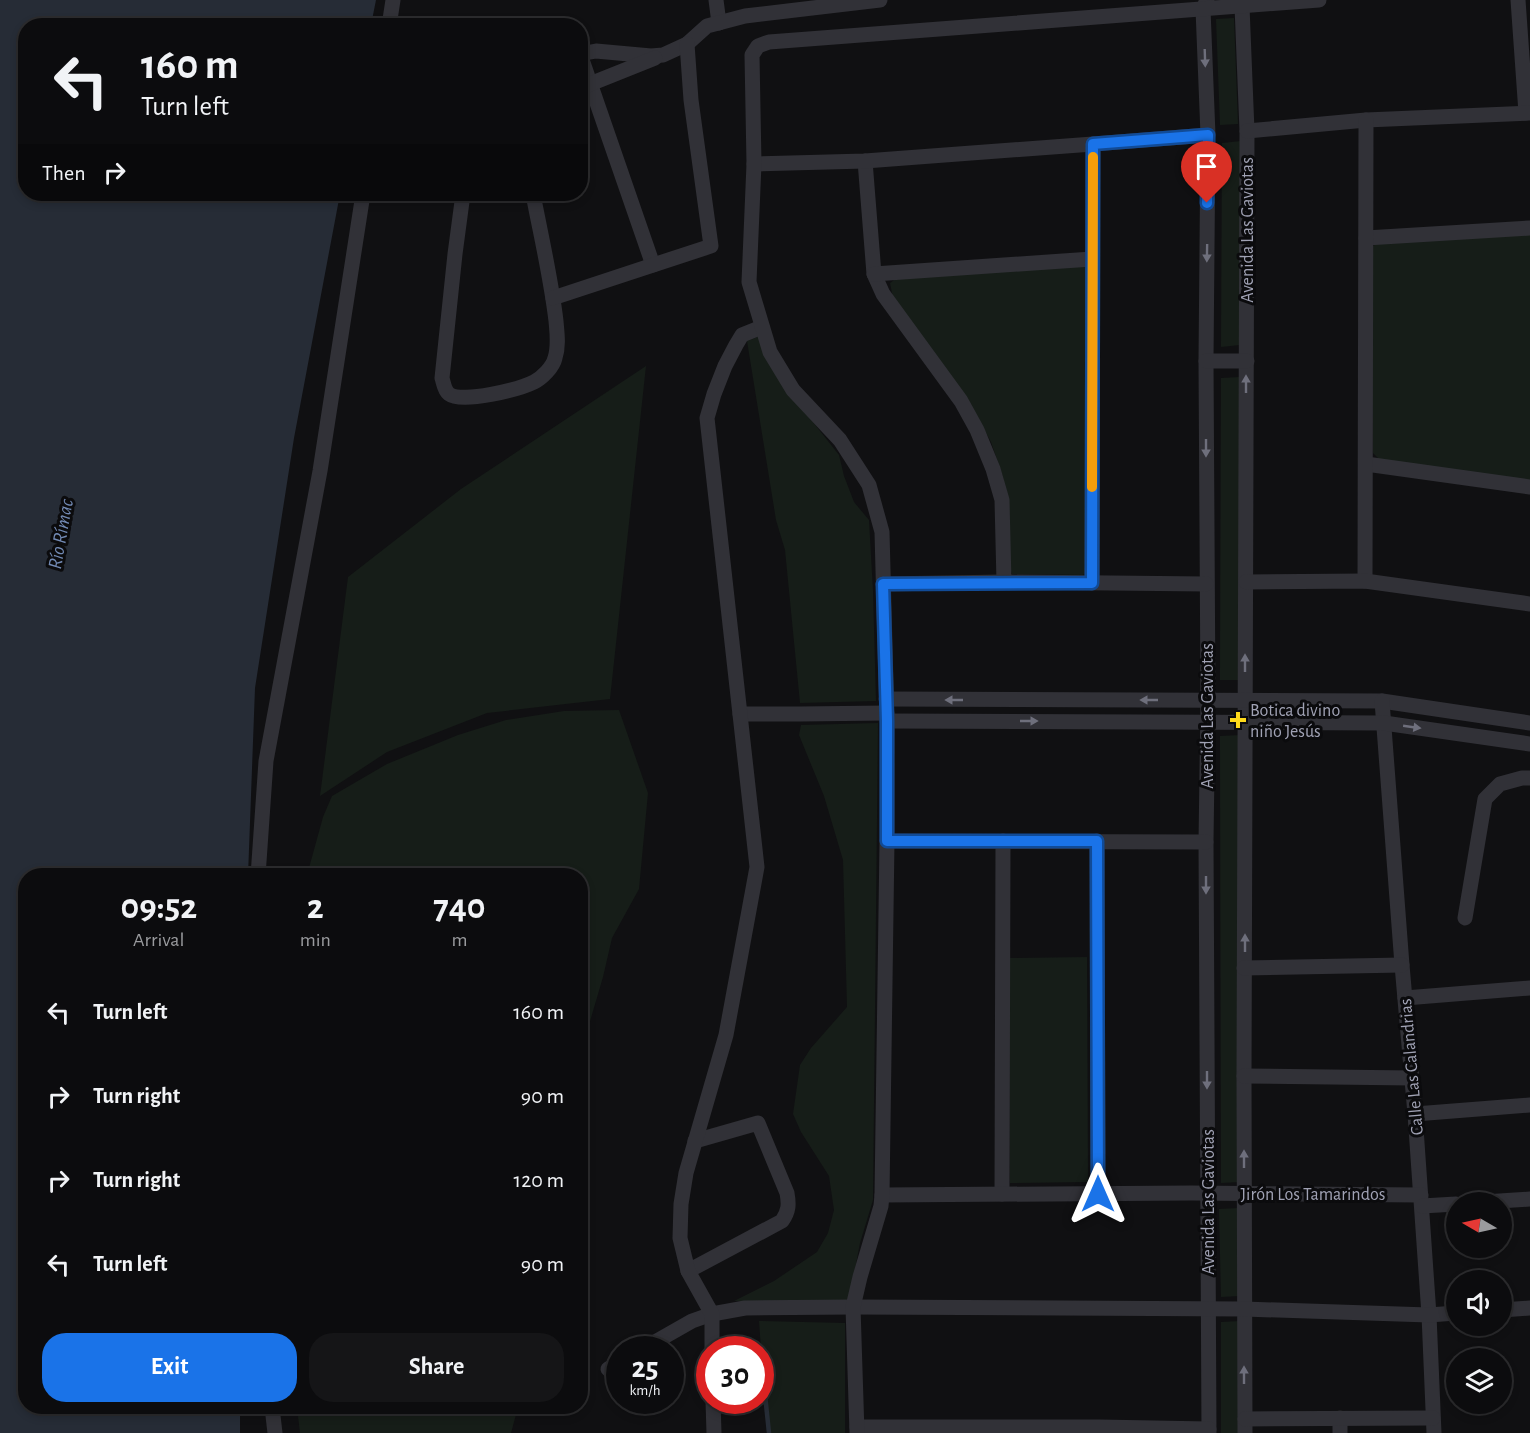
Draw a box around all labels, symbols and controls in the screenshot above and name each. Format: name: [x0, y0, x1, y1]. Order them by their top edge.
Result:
icon: left: [42, 42, 120, 120]
text: 160 m: [141, 44, 239, 86]
one-way arrow: [1200, 48, 1209, 67]
text: Turn left: [141, 93, 229, 120]
pin: [1181, 141, 1232, 203]
icon: arrive: [1190, 150, 1223, 183]
icon: right: [98, 156, 131, 189]
street label: Avenida Las Gaviotas: [1239, 157, 1257, 303]
text: Then: [42, 162, 86, 184]
one-way arrow: [1202, 243, 1212, 262]
one-way arrow: [1241, 374, 1251, 393]
one-way arrow: [1201, 438, 1211, 457]
water label: Río Rímac: [45, 497, 77, 571]
street label: Avenida Las Gaviotas: [1199, 643, 1217, 789]
one-way arrow: [1240, 653, 1250, 672]
one-way arrow: [945, 695, 964, 705]
one-way arrow: [1140, 695, 1159, 705]
place label: Botica divino niño Jesús: [1250, 702, 1340, 741]
marker: Botica divino niño Jesús: [1231, 713, 1245, 727]
one-way arrow: [1020, 716, 1039, 726]
one-way arrow: [1403, 723, 1422, 732]
one-way arrow: [1201, 876, 1211, 895]
text: 09:52: [120, 889, 197, 925]
text: 2: [307, 889, 324, 925]
text: 740: [433, 889, 486, 925]
text: Arrival: [133, 930, 185, 950]
text: min: [300, 930, 331, 950]
text: m: [451, 930, 467, 950]
one-way arrow: [1240, 933, 1250, 952]
icon: left: [42, 996, 75, 1029]
street label: Calle Las Calandrias: [1397, 998, 1427, 1136]
text: Turn left: [93, 1001, 167, 1023]
text: 160 m: [513, 1001, 564, 1023]
one-way arrow: [1202, 1071, 1212, 1090]
icon: right: [42, 1080, 75, 1113]
text: Turn right: [93, 1085, 180, 1107]
text: 90 m: [521, 1085, 564, 1107]
street label: Avenida Las Gaviotas: [1200, 1129, 1218, 1275]
one-way arrow: [1239, 1149, 1249, 1168]
position arrow: [1066, 1162, 1130, 1226]
icon: right: [42, 1164, 75, 1197]
text: Turn right: [93, 1169, 180, 1191]
text: 120 m: [514, 1169, 564, 1191]
street label: Jirón Los Tamarindos: [1241, 1186, 1385, 1204]
north arrow: [1446, 1192, 1512, 1258]
map controls: [1446, 1192, 1512, 1414]
icon: left: [42, 1248, 75, 1281]
text: Turn left: [93, 1253, 167, 1275]
text: 90 m: [521, 1253, 564, 1275]
button: sound: [1446, 1270, 1512, 1336]
button: Exit: [42, 1333, 297, 1402]
button: Share: [309, 1333, 564, 1402]
speed limit sign: 30: [696, 1336, 774, 1414]
button: layers: [1446, 1348, 1512, 1414]
text: 25: [631, 1353, 659, 1383]
one-way arrow: [1239, 1365, 1249, 1384]
text: km/h: [630, 1383, 660, 1398]

